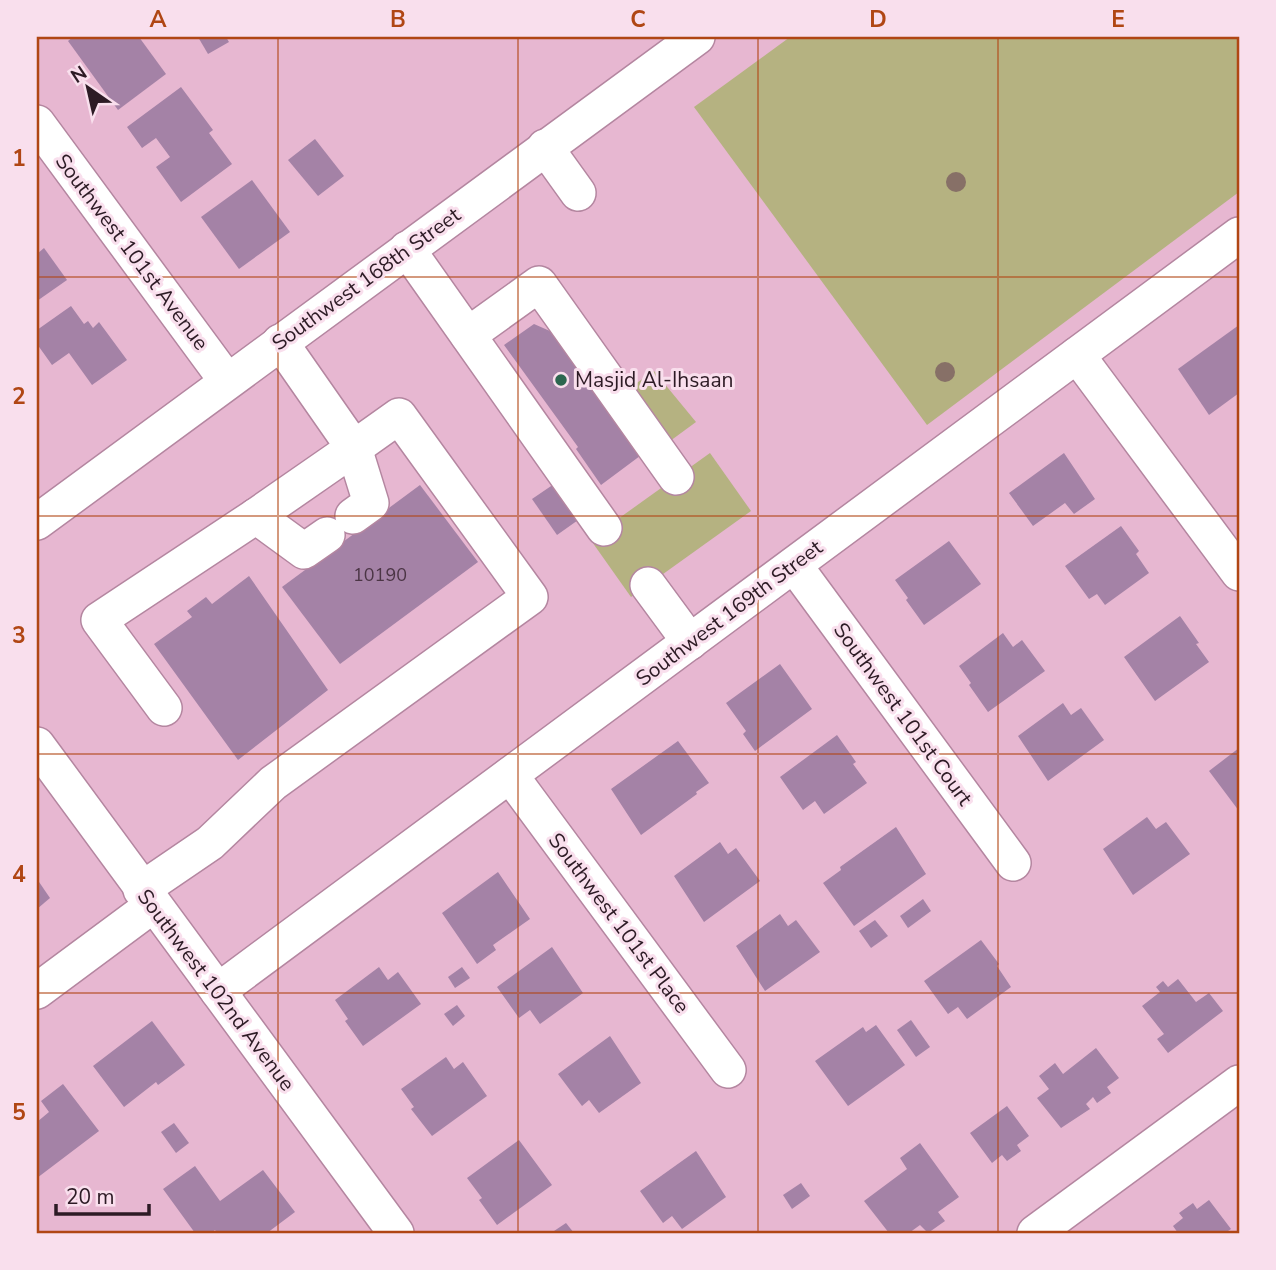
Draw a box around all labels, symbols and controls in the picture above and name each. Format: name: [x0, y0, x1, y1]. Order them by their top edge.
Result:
text: A: [149, 4, 167, 35]
text: B: [390, 4, 406, 35]
text: C: [630, 4, 646, 35]
text: D: [869, 4, 887, 35]
text: E: [1111, 4, 1125, 35]
north arrow: [52, 52, 122, 122]
text: N: [66, 60, 92, 89]
text: 1: [12, 143, 26, 174]
street label: Southwest 101st Avenue: [49, 148, 215, 356]
street label: Southwest 168th Street: [266, 201, 466, 357]
place label: Masjid Al-Ihsaan: [575, 366, 734, 394]
marker: Masjid Al-Ihsaan: [553, 372, 569, 388]
text: 2: [12, 381, 26, 412]
street label: Southwest 169th Street: [630, 533, 828, 692]
house number: 10190: [353, 563, 407, 587]
street label: Southwest 101st Court: [827, 617, 979, 812]
text: 3: [12, 620, 26, 651]
street label: Southwest 101st Place: [542, 827, 696, 1019]
text: 4: [12, 859, 26, 890]
street label: Southwest 102nd Avenue: [131, 883, 301, 1097]
text: 5: [12, 1097, 26, 1128]
scale bar: [56, 1172, 149, 1216]
text: 20 m: [66, 1183, 115, 1211]

